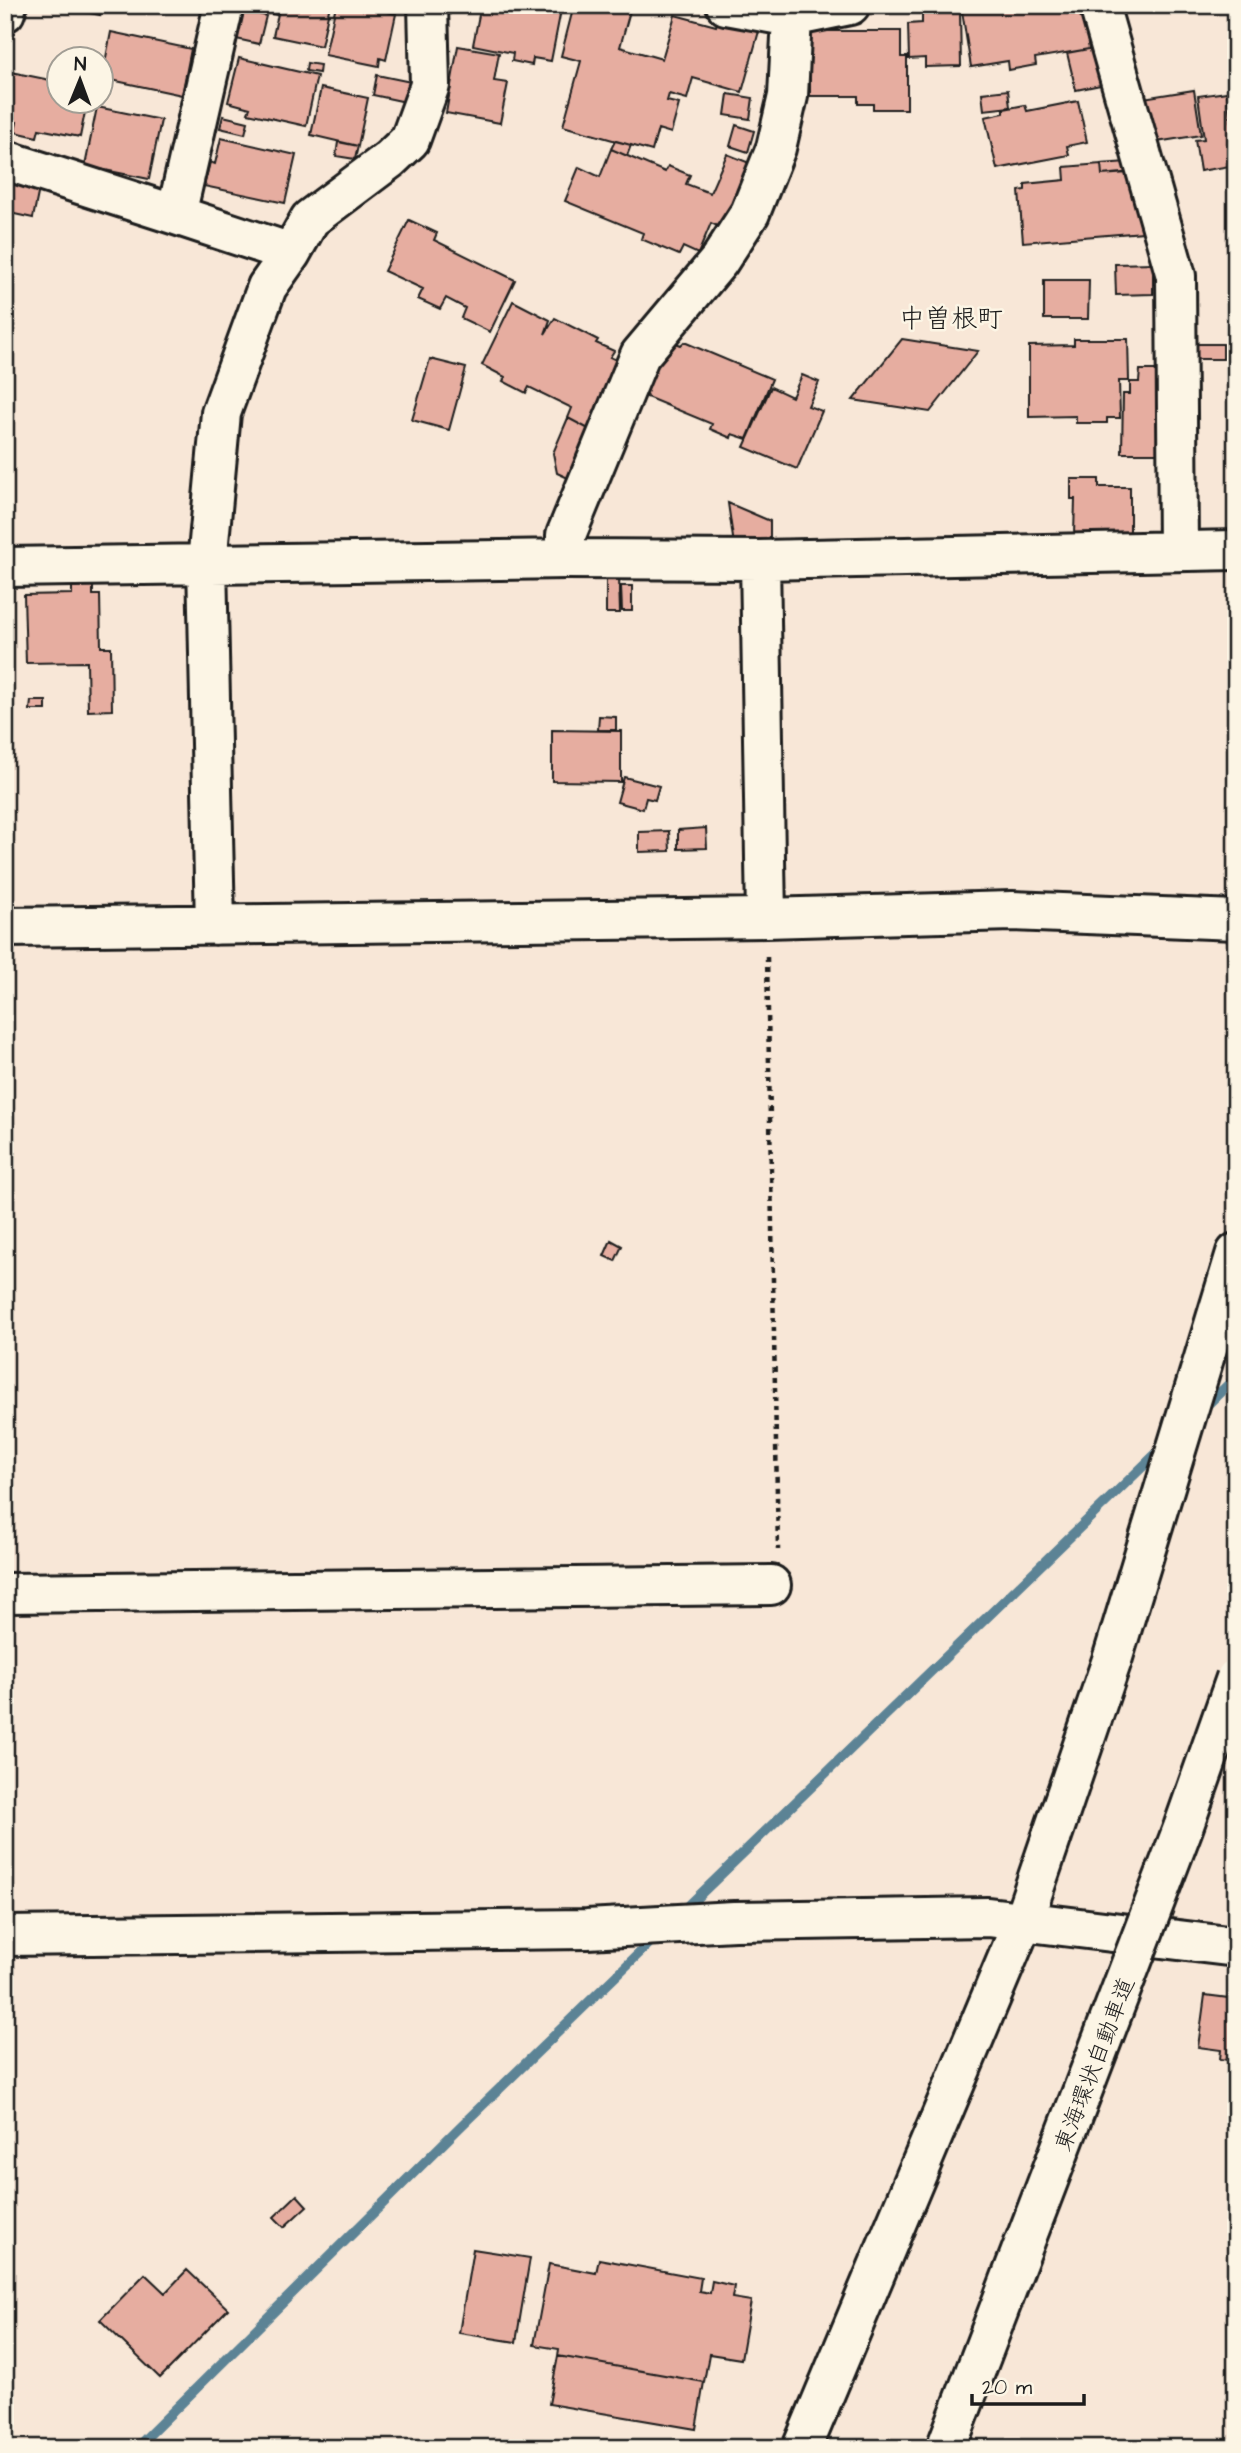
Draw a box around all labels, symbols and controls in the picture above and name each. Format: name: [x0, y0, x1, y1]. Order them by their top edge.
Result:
north arrow: [46, 46, 116, 116]
text: N: [74, 51, 87, 78]
district label: 中曽根町: [899, 301, 1003, 337]
street label: 東海環状自動車道: [1047, 1973, 1143, 2156]
scale bar: [972, 2362, 1084, 2406]
text: 20 m: [982, 2373, 1033, 2402]

